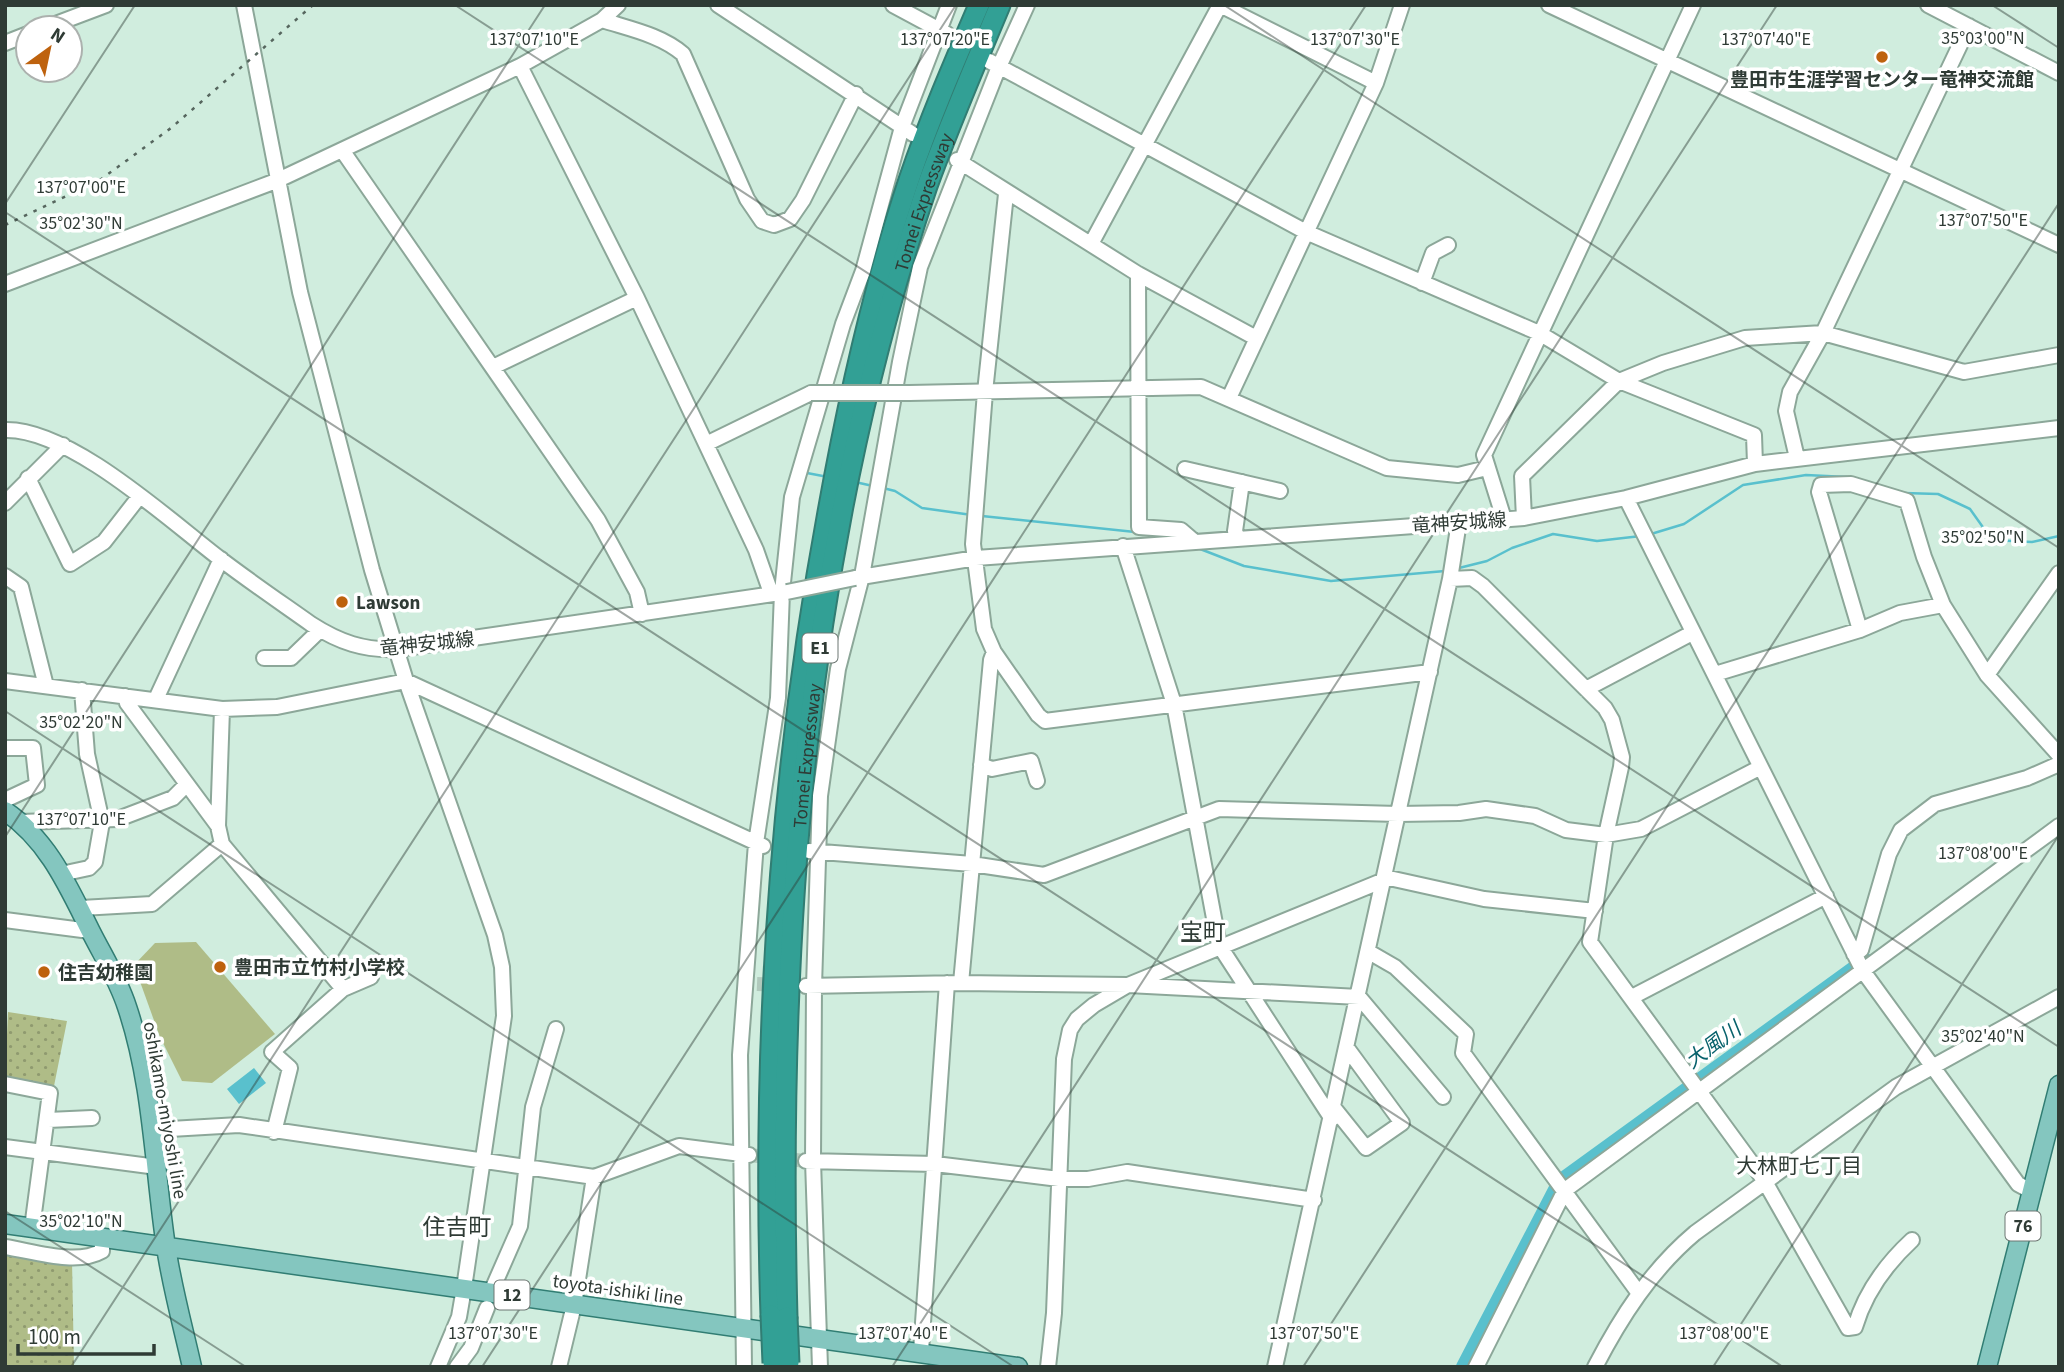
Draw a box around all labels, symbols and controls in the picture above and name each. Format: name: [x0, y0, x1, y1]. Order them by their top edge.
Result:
north arrow: [14, 14, 84, 84]
text: N: [45, 21, 70, 51]
text: 35°03'00"N: [1941, 26, 2025, 51]
text: 137°07'10"E: [489, 27, 579, 52]
text: 137°07'20"E: [900, 27, 990, 52]
text: 137°07'30"E: [1310, 27, 1400, 52]
text: 137°07'40"E: [1721, 27, 1811, 52]
marker: 豊田市生涯学習センター竜神交流館: [1874, 49, 1890, 65]
place label: 豊田市生涯学習センター竜神交流館: [1730, 67, 2034, 94]
street label: Tomei Expressway: [888, 129, 961, 275]
text: 137°07'00"E: [36, 175, 126, 200]
text: 137°07'50"E: [1938, 208, 2028, 233]
text: 35°02'30"N: [39, 211, 123, 236]
street label: 竜神安城線: [1411, 507, 1507, 540]
text: 35°02'50"N: [1941, 525, 2025, 550]
place label: Lawson: [356, 590, 420, 617]
marker: Lawson: [334, 594, 350, 610]
street label: 竜神安城線: [378, 626, 476, 663]
road number: E1: [802, 634, 838, 662]
street label: Tomei Expressway: [787, 682, 829, 829]
text: 35°02'20"N: [39, 710, 123, 735]
text: 137°07'10"E: [36, 807, 126, 832]
text: 137°08'00"E: [1938, 841, 2028, 866]
district label: 宝町: [1180, 916, 1226, 949]
place label: 豊田市立竹村小学校: [234, 955, 405, 982]
marker: 豊田市立竹村小学校: [212, 959, 228, 975]
place label: 住吉幼稚園: [58, 960, 153, 987]
marker: 住吉幼稚園: [36, 964, 52, 980]
water label: 大風川: [1679, 1013, 1749, 1076]
street label: oshikamo-miyoshi line: [136, 1019, 193, 1201]
text: 35°02'40"N: [1941, 1024, 2025, 1049]
district label: 大林町七丁目: [1736, 1151, 1862, 1181]
text: 35°02'10"N: [39, 1209, 123, 1234]
district label: 住吉町: [423, 1211, 492, 1244]
road number: 76: [2006, 1212, 2040, 1240]
street label: toyota-ishiki line: [551, 1268, 685, 1313]
road number: 12: [494, 1280, 530, 1310]
scale bar: [18, 1312, 154, 1356]
text: 137°07'30"E: [448, 1321, 538, 1346]
text: 137°07'40"E: [858, 1321, 948, 1346]
text: 137°07'50"E: [1269, 1321, 1359, 1346]
text: 137°08'00"E: [1679, 1321, 1769, 1346]
text: 100 m: [28, 1322, 81, 1352]

